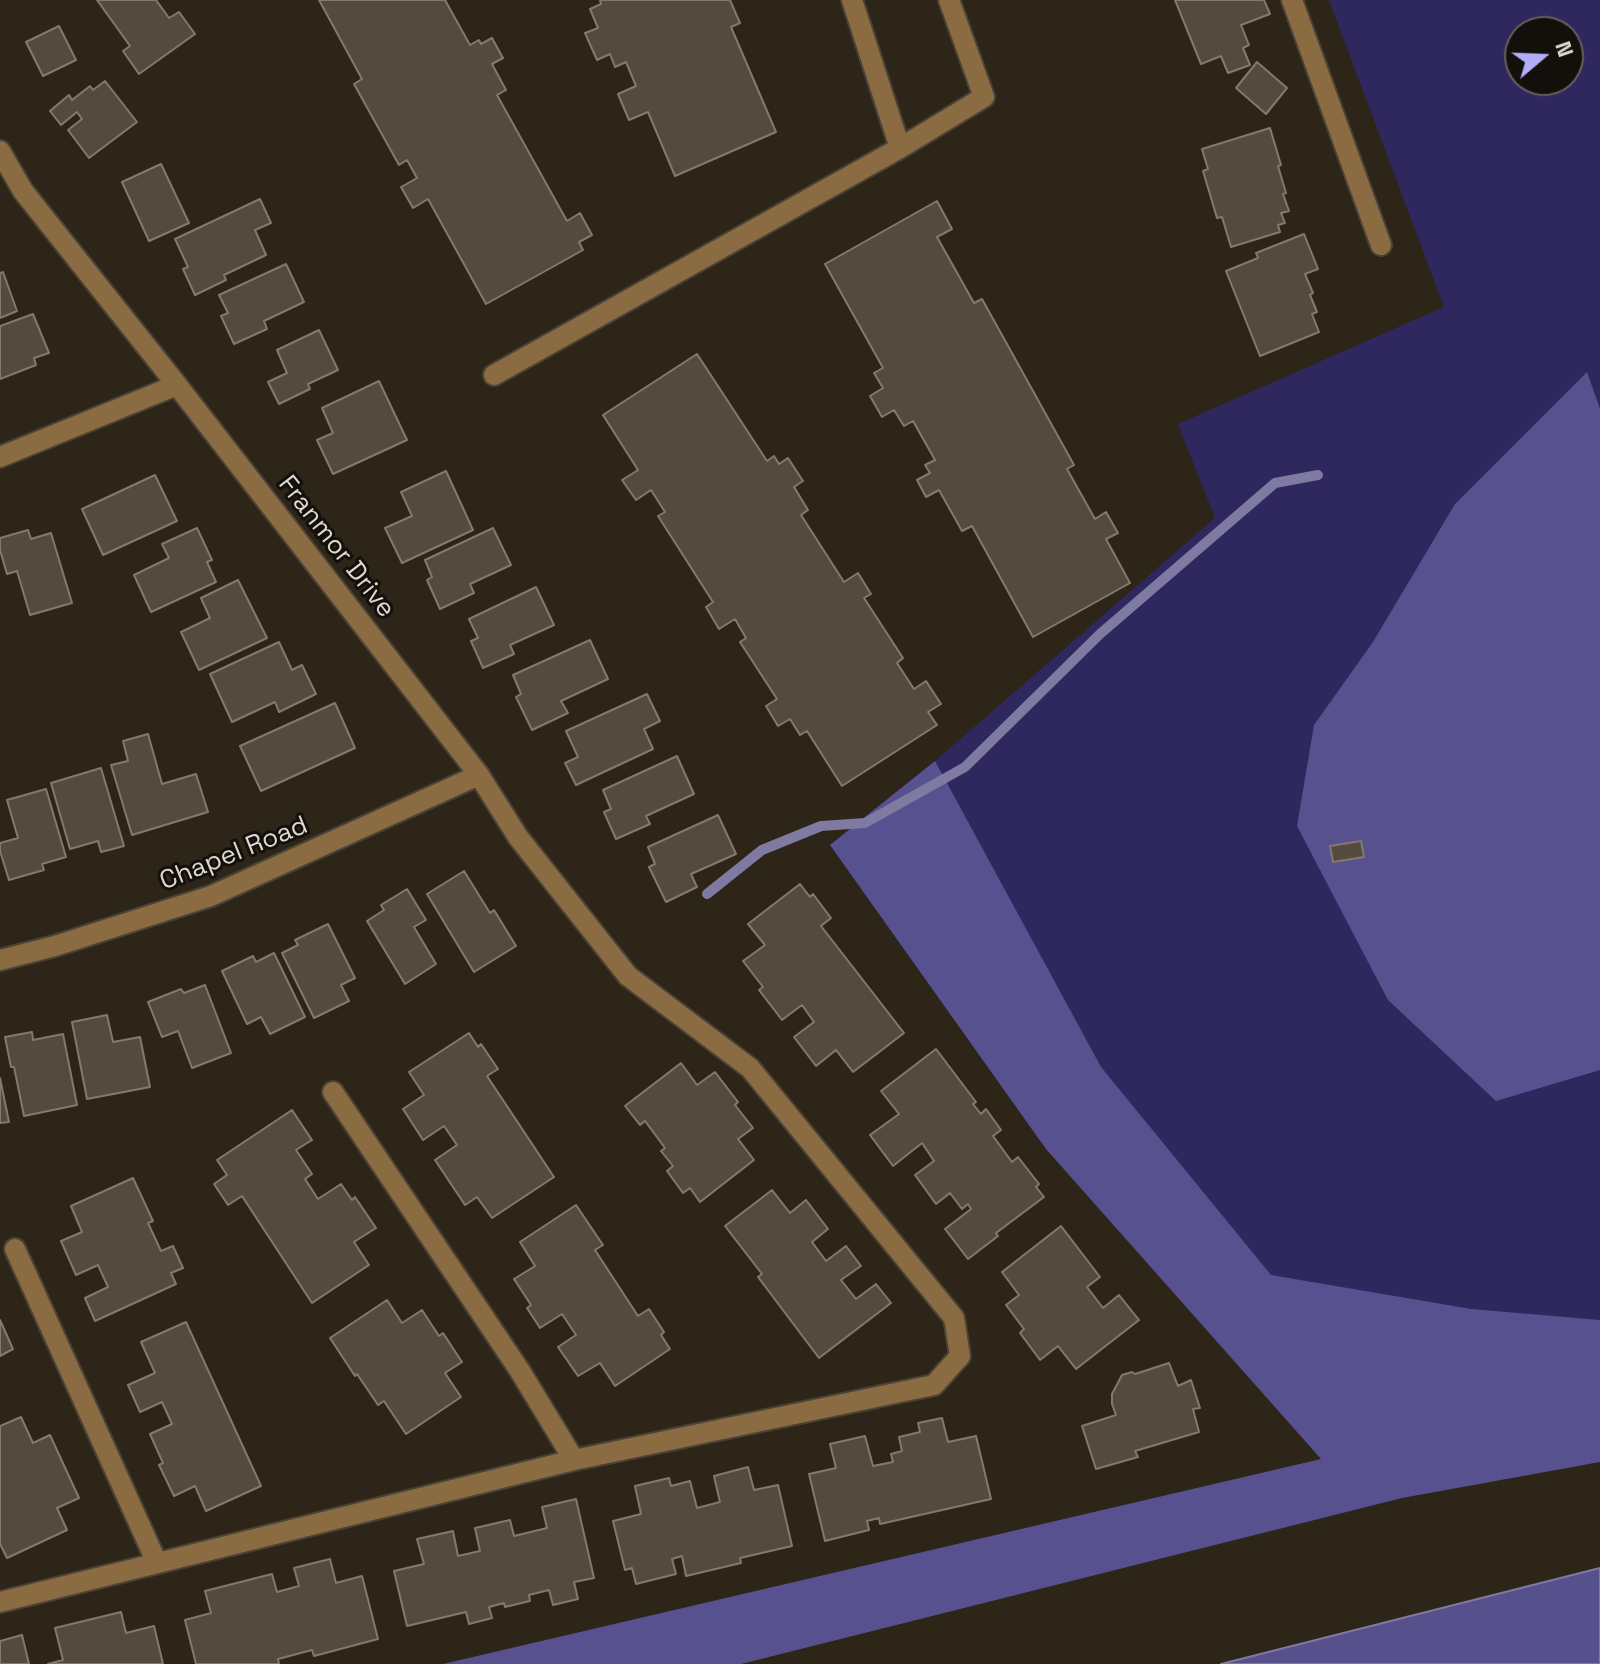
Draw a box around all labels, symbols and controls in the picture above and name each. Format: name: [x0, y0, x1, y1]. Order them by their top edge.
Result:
north arrow: [1504, 16, 1584, 96]
text: N: [1549, 37, 1580, 60]
street label: Franmor Drive: [271, 470, 401, 624]
street label: Chapel Road: [156, 810, 312, 898]

